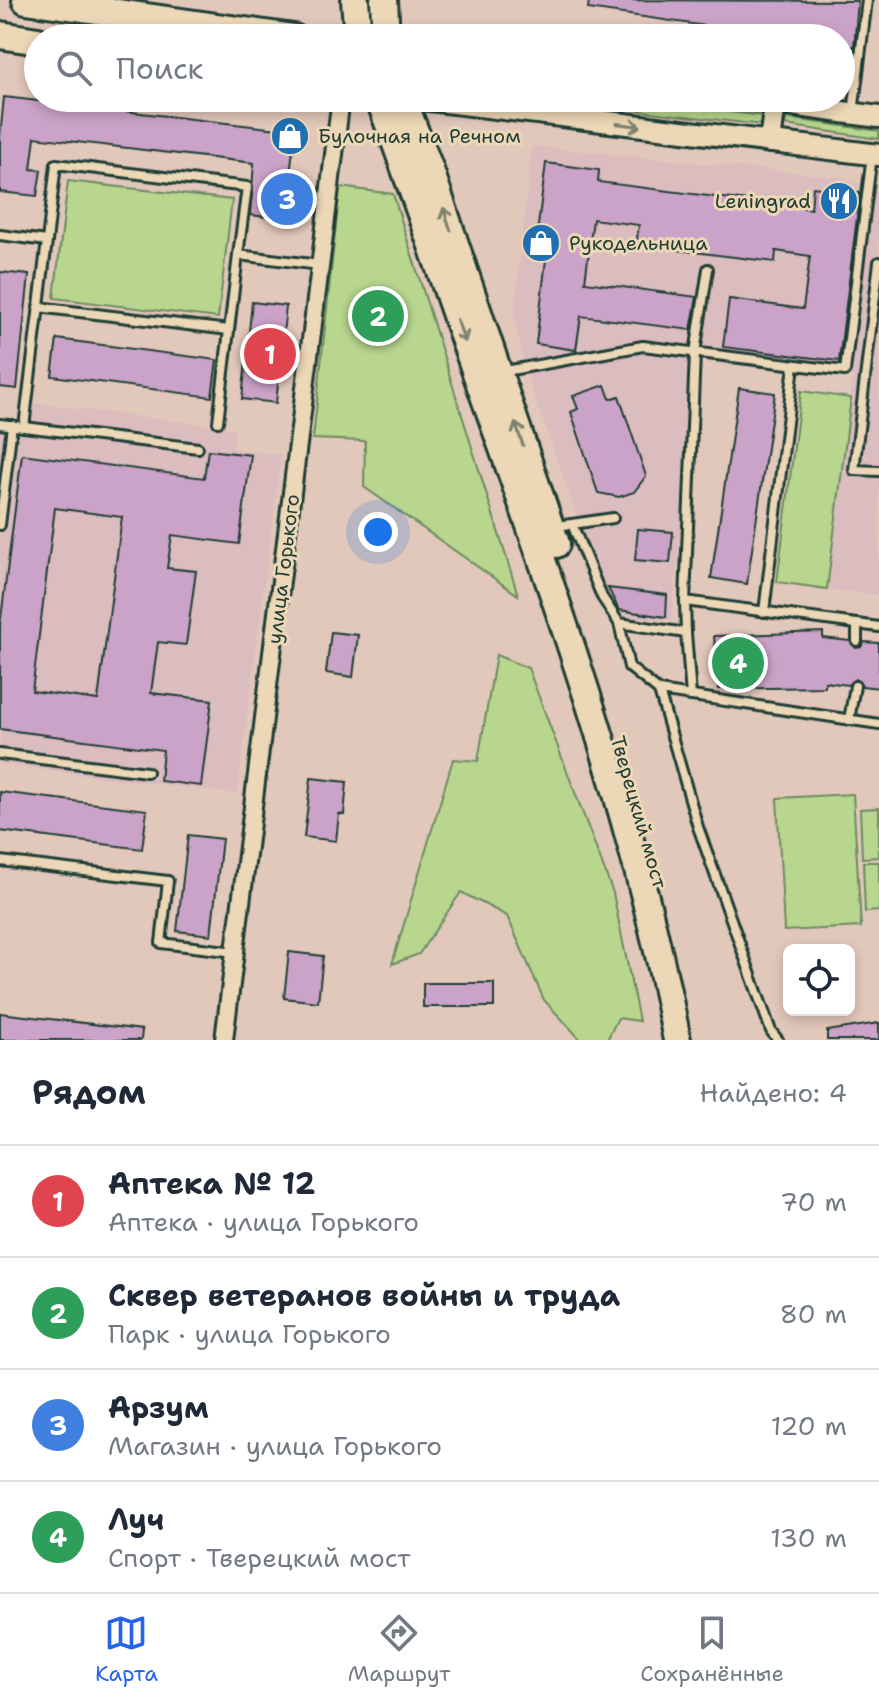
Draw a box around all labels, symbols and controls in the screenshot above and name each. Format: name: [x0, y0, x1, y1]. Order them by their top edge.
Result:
search box: [24, 24, 855, 112]
icon: search: [52, 46, 96, 90]
text: Поиск: [116, 48, 204, 89]
shop icon: Булочная на Речном: [269, 115, 311, 157]
one-way arrow: [615, 118, 642, 133]
place label: Булочная на Речном: [318, 123, 521, 149]
pin: 3: [261, 169, 313, 229]
restaurant icon: Leningrad: [818, 180, 860, 222]
place label: Leningrad: [715, 188, 811, 214]
one-way arrow: [438, 207, 453, 232]
shop icon: Рукодельница: [520, 222, 562, 264]
place label: Рукодельница: [569, 230, 708, 256]
pin: 2: [352, 286, 404, 346]
one-way arrow: [455, 318, 469, 342]
pin: 1: [244, 324, 296, 384]
one-way arrow: [510, 422, 525, 447]
street label: улица Горького: [261, 493, 305, 645]
your location: [358, 512, 398, 552]
pin: 4: [712, 633, 764, 693]
street label: Тверецкий мост: [605, 733, 673, 892]
map controls: [783, 944, 855, 1016]
button: locate: [783, 944, 855, 1016]
text: Рядом: [32, 1069, 146, 1115]
text: Найдено: 4: [700, 1075, 847, 1110]
text: Аптека № 12: [108, 1163, 315, 1204]
text: 1: [52, 1184, 64, 1219]
text: 70 m: [780, 1184, 847, 1219]
text: Аптека · улица Горького: [108, 1204, 419, 1239]
text: Сквер ветеранов войны и труда: [108, 1275, 620, 1316]
text: 2: [49, 1296, 67, 1331]
text: 80 m: [780, 1296, 847, 1331]
text: Парк · улица Горького: [108, 1316, 391, 1351]
text: Арзум: [108, 1387, 209, 1428]
text: 3: [49, 1408, 67, 1443]
text: 120 m: [771, 1408, 847, 1443]
text: Магазин · улица Горького: [108, 1428, 442, 1463]
text: Луч: [108, 1499, 164, 1540]
text: 4: [49, 1520, 67, 1555]
text: 130 m: [770, 1520, 847, 1555]
text: Спорт · Тверецкий мост: [108, 1540, 411, 1575]
tab: Карта: [95, 1611, 158, 1688]
tab: Маршрут: [348, 1611, 450, 1688]
tab: Сохранённые: [640, 1611, 784, 1688]

